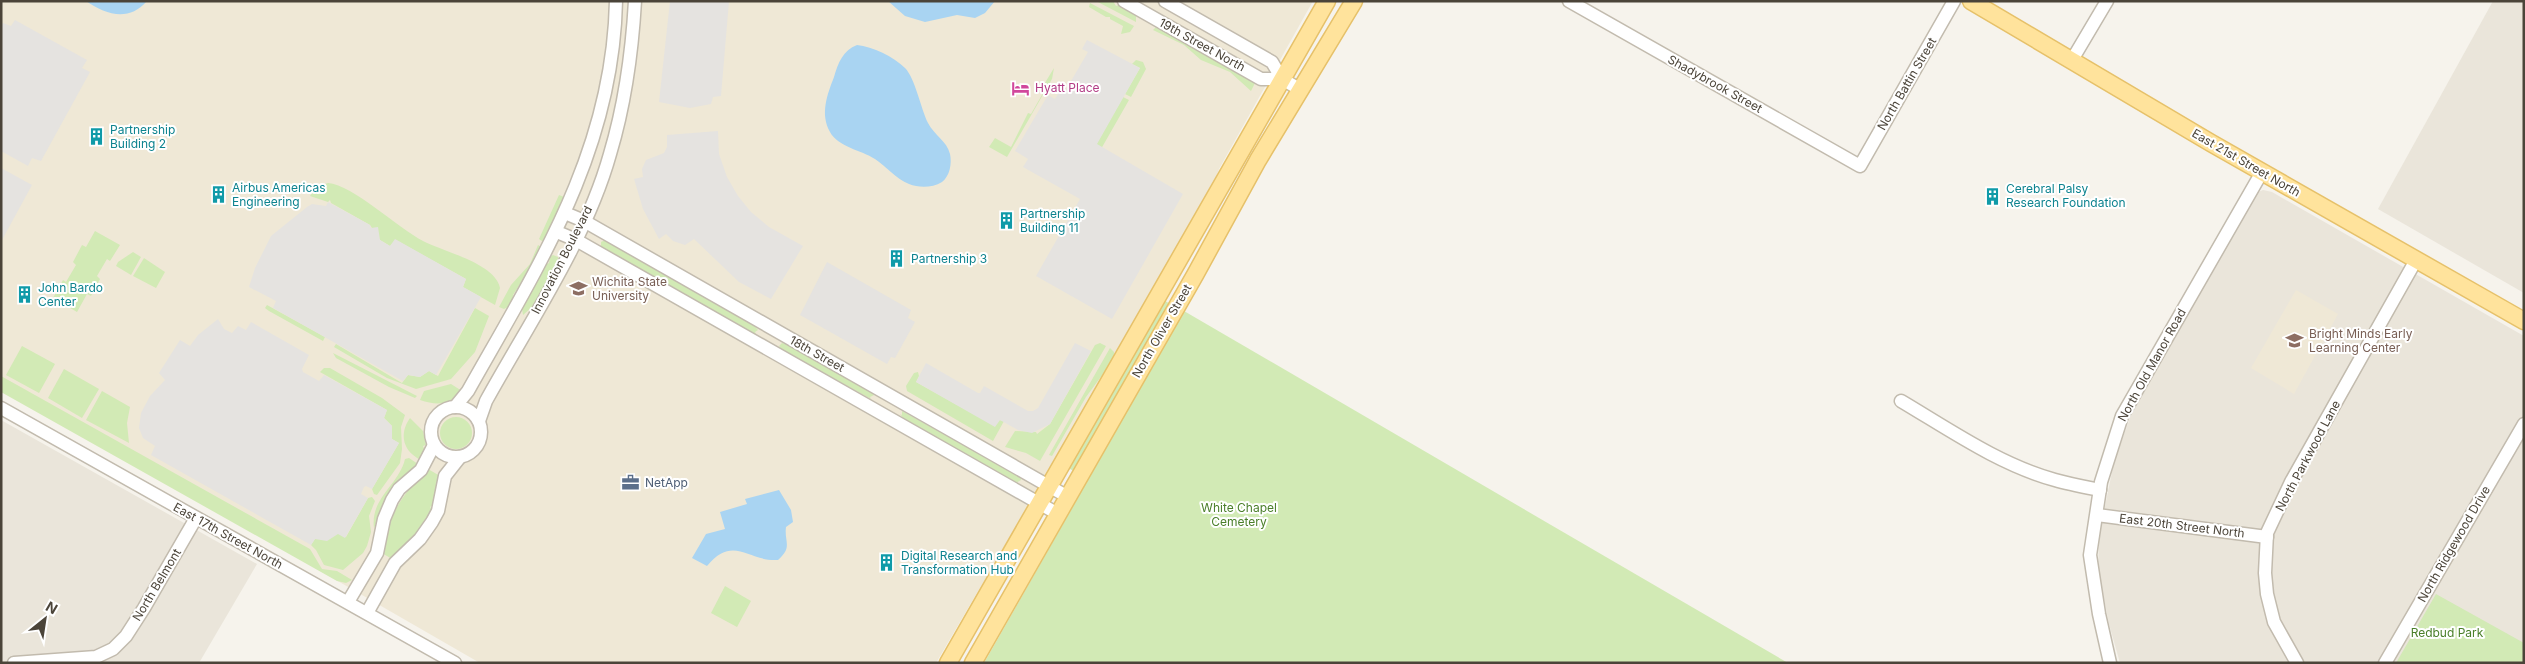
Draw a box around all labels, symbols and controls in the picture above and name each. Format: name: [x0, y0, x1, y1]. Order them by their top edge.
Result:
street label: 19th Street North: [1157, 15, 1248, 74]
street label: North Battin Street: [1874, 35, 1939, 133]
street label: Shadybrook Street: [1665, 51, 1765, 116]
hotel icon: Hyatt Place: [1011, 78, 1031, 98]
place label: Hyatt Place: [1035, 80, 1100, 95]
place label: Partnership Building 2: [110, 122, 175, 151]
street label: East 21st Street North: [2189, 125, 2303, 200]
building icon: Partnership Building 2: [86, 127, 106, 147]
place label: Airbus Americas Engineering: [232, 180, 326, 209]
place label: Cerebral Palsy Research Foundation: [2006, 181, 2126, 210]
building icon: Airbus Americas Engineering: [208, 185, 228, 205]
building icon: Cerebral Palsy Research Foundation: [1982, 186, 2002, 206]
street label: Innovation Boulevard: [528, 203, 595, 316]
place label: Partnership Building 11: [1020, 206, 1085, 235]
building icon: Partnership Building 11: [996, 211, 1016, 231]
building icon: Partnership 3: [887, 249, 907, 269]
place label: Partnership 3: [911, 251, 987, 266]
place label: Wichita State University: [592, 274, 667, 303]
school or university icon: Wichita State University: [568, 279, 588, 299]
place label: John Bardo Center: [38, 280, 103, 309]
street label: North Oliver Street: [1129, 281, 1194, 380]
building icon: John Bardo Center: [14, 285, 34, 305]
street label: North Old Manor Road: [2114, 306, 2189, 424]
place label: Bright Minds Early Learning Center: [2309, 326, 2413, 355]
school or university icon: Bright Minds Early Learning Center: [2285, 331, 2305, 351]
street label: 18th Street: [787, 332, 847, 375]
street label: North Parkwood Lane: [2272, 398, 2343, 514]
office icon: NetApp: [621, 473, 641, 493]
place label: NetApp: [645, 475, 688, 490]
street label: North Ridgewood Drive: [2414, 483, 2493, 605]
street label: East 17th Street North: [171, 499, 286, 572]
park label: White Chapel Cemetery: [1201, 500, 1277, 529]
street label: East 20th Street North: [2118, 510, 2246, 541]
street label: North Belmont: [129, 546, 184, 624]
place label: Digital Research and Transformation Hub: [901, 548, 1017, 577]
building icon: Digital Research and Transformation Hub: [877, 553, 897, 573]
north arrow: [20, 594, 70, 644]
text: N: [43, 597, 61, 617]
park label: Redbud Park: [2411, 625, 2484, 640]

